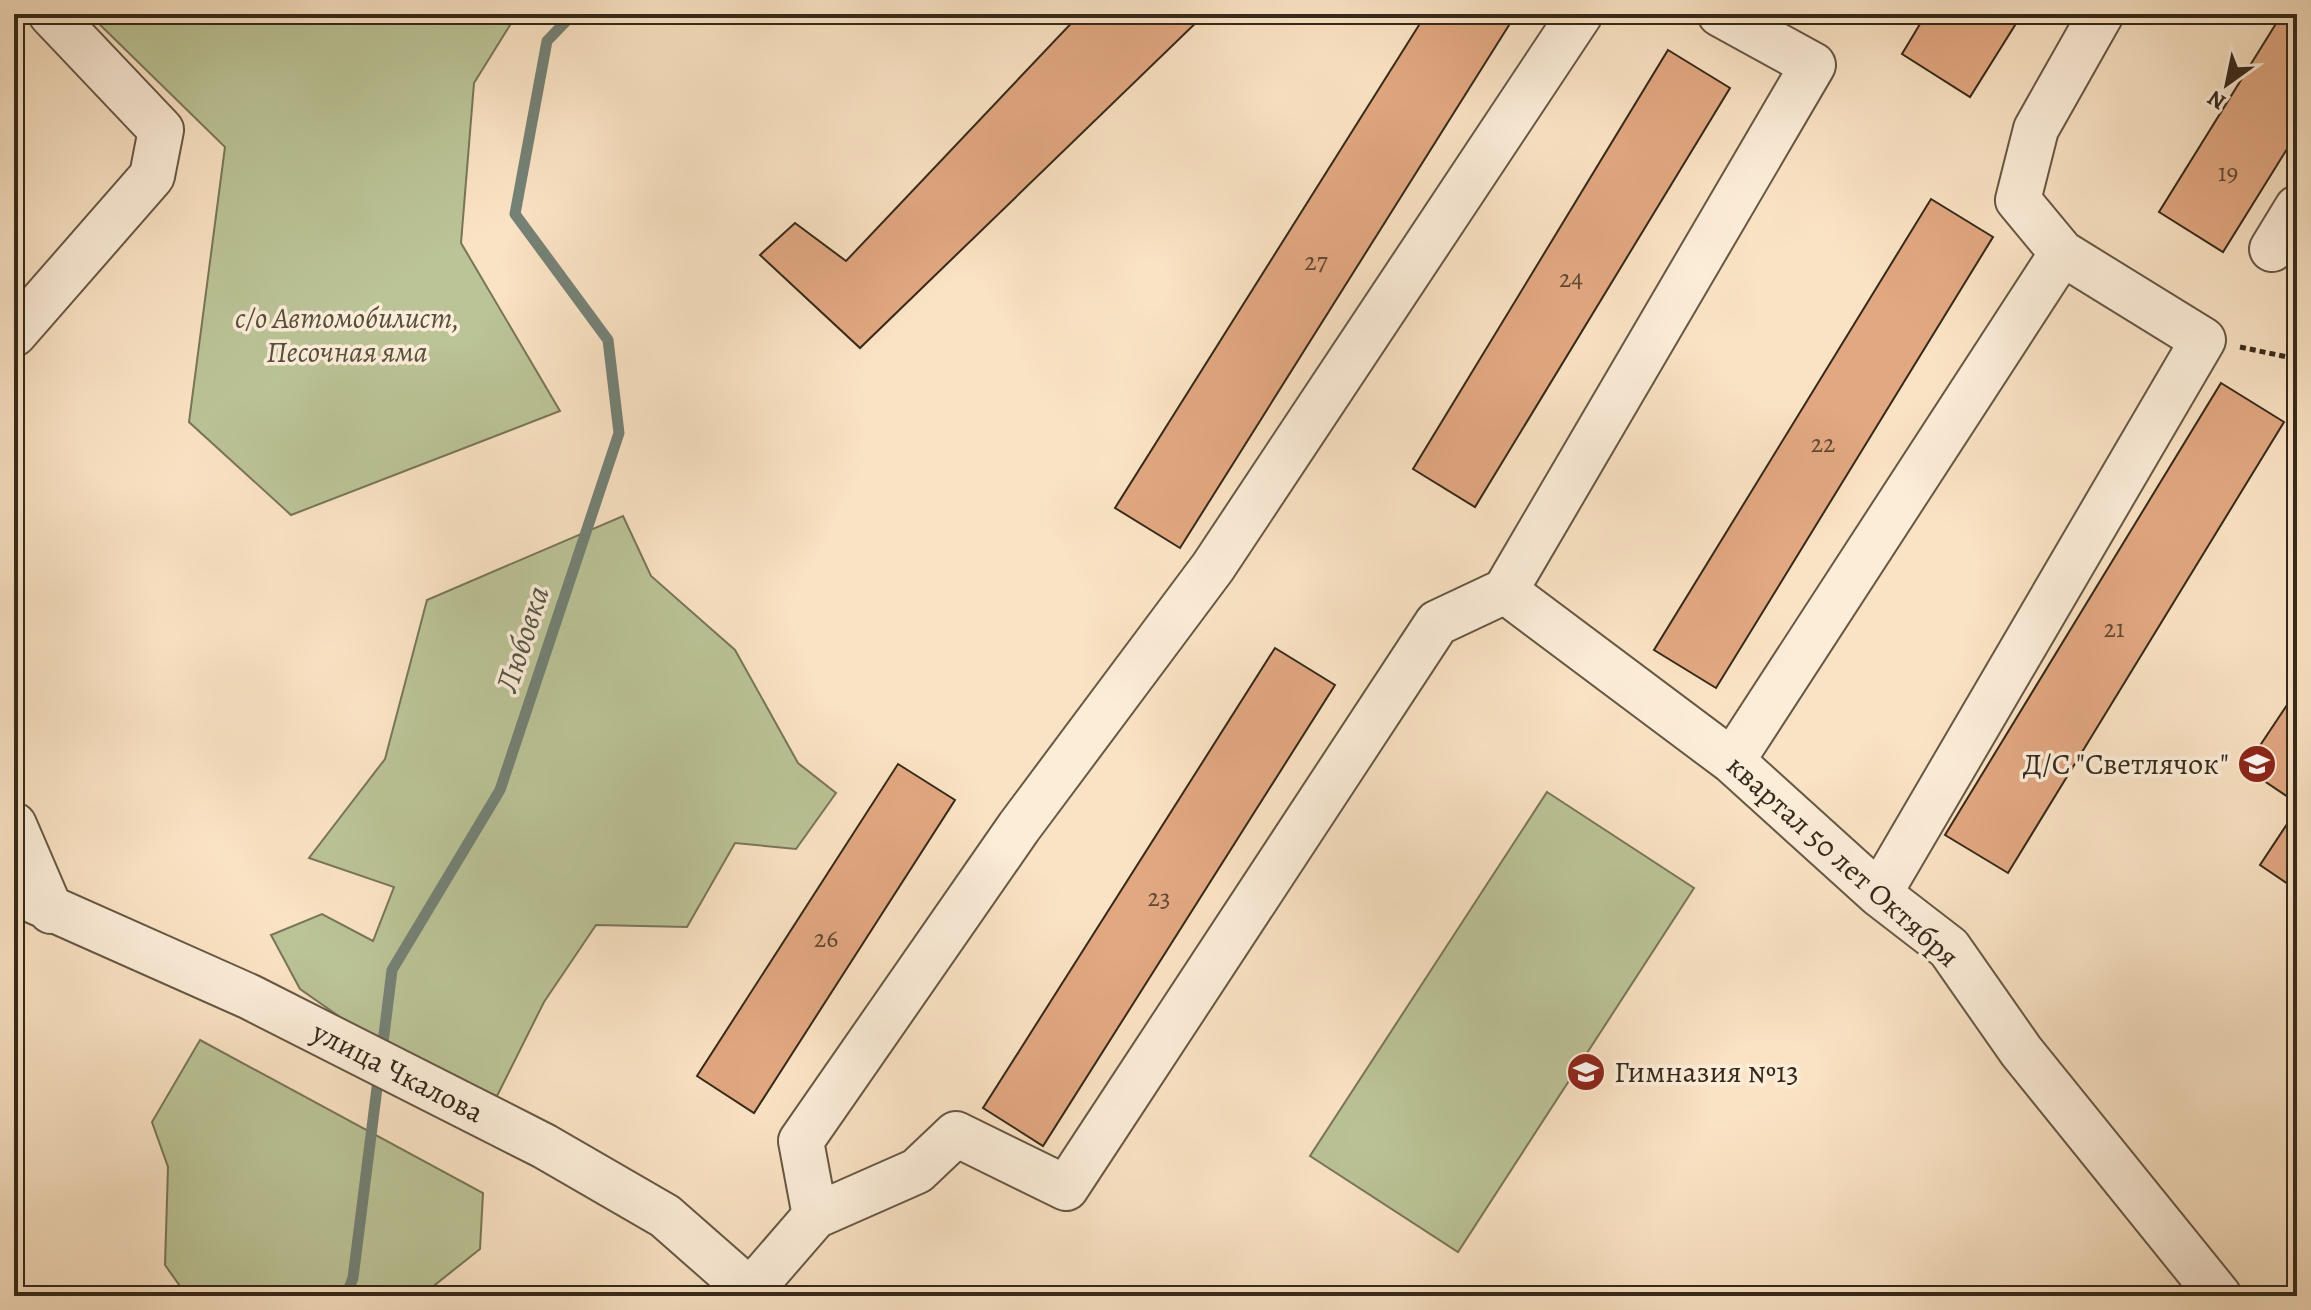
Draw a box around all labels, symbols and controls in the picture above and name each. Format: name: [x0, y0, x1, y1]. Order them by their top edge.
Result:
north arrow: [2187, 44, 2267, 124]
text: N: [2202, 83, 2232, 117]
house number: 19: [2218, 155, 2238, 190]
house number: 27: [1304, 244, 1328, 279]
house number: 24: [1559, 261, 1583, 296]
park label: с/о Автомобилист, Песочная яма: [235, 298, 459, 372]
house number: 22: [1811, 426, 1835, 461]
water label: Любовка: [484, 580, 560, 699]
house number: 21: [2103, 611, 2125, 646]
school or university icon: Д/С "Светлячок": [2236, 743, 2278, 785]
place label: Д/С "Светлячок": [2023, 744, 2229, 784]
street label: квартал 50 лет Октября: [1718, 746, 1968, 976]
house number: 23: [1147, 880, 1171, 915]
house number: 26: [814, 921, 838, 956]
street label: улица Чкалова: [305, 1011, 491, 1132]
school or university icon: Гимназия №13: [1565, 1051, 1607, 1093]
place label: Гимназия №13: [1614, 1052, 1799, 1092]

